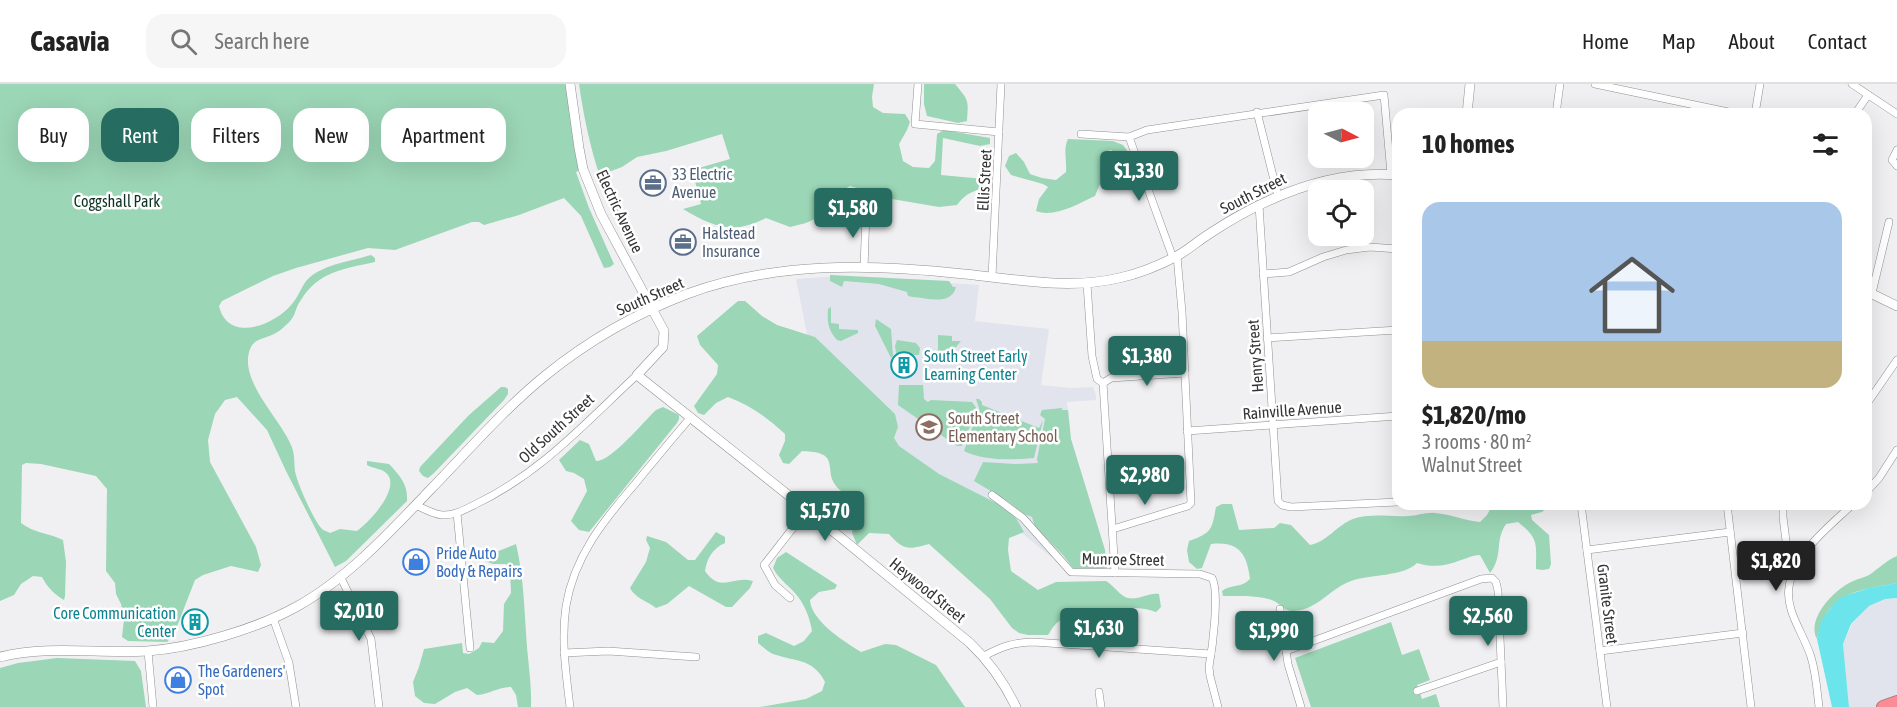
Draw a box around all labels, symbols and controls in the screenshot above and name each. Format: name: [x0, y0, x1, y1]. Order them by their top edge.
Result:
search box: [146, 14, 566, 68]
text: Casavia: [30, 25, 110, 57]
icon: search: [167, 25, 200, 58]
text: Search here: [215, 28, 309, 54]
text: Home: [1582, 29, 1629, 53]
text: Map: [1662, 29, 1696, 53]
text: About: [1729, 29, 1775, 53]
text: Contact: [1808, 29, 1867, 53]
north arrow: [1308, 102, 1374, 168]
map controls: [1308, 102, 1374, 246]
chip: Buy: [18, 108, 89, 162]
chip: Rent: [101, 108, 179, 162]
chip: Filters: [191, 108, 281, 162]
chip: New: [293, 108, 369, 162]
chip: Apartment: [381, 108, 506, 162]
icon: filters: [1809, 128, 1842, 161]
text: 10 homes: [1422, 129, 1515, 159]
street label: Ellis Street: [973, 148, 995, 211]
pin: $1,330: [1090, 151, 1188, 202]
text: $1,330: [1114, 159, 1164, 182]
place label: 33 Electric Avenue: [672, 165, 732, 201]
street label: Electric Avenue: [593, 167, 647, 255]
office icon: 33 Electric Avenue: [638, 168, 668, 198]
street label: South Street: [1217, 169, 1289, 217]
button: locate: [1308, 180, 1374, 246]
pin: $1,580: [804, 188, 902, 239]
park label: Coggshall Park: [74, 192, 160, 211]
text: $1,580: [828, 196, 878, 219]
place label: Halstead Insurance: [702, 224, 760, 260]
office icon: Halstead Insurance: [668, 227, 698, 257]
icon: home: [1578, 241, 1686, 349]
street label: South Street: [614, 273, 687, 319]
street label: Henry Street: [1243, 319, 1268, 393]
pin: $1,380: [1098, 336, 1196, 387]
text: $1,380: [1122, 344, 1172, 367]
place label: South Street Early Learning Center: [924, 347, 1028, 384]
building icon: South Street Early Learning Center: [889, 350, 919, 380]
street label: Old South Street: [515, 389, 598, 466]
street label: Rainville Avenue: [1242, 398, 1342, 422]
text: $1,820/mo: [1422, 400, 1526, 430]
place label: South Street Elementary School: [948, 409, 1059, 446]
school or university icon: South Street Elementary School: [914, 412, 944, 442]
text: 3 rooms · 80 m²: [1422, 430, 1532, 453]
text: Walnut Street: [1422, 453, 1522, 476]
pin: $2,980: [1096, 455, 1194, 506]
text: $2,980: [1120, 463, 1170, 486]
pin: $1,570: [776, 491, 874, 542]
text: $1,570: [800, 499, 850, 522]
pin: $1,820: [1727, 541, 1825, 592]
place label: Pride Auto Body & Repairs: [436, 544, 523, 581]
shop icon: Pride Auto Body & Repairs: [401, 547, 431, 577]
street label: Munroe Street: [1081, 549, 1165, 569]
text: $1,820: [1751, 549, 1801, 572]
street label: Heywood Street: [886, 554, 970, 627]
street label: Granite Street: [1594, 563, 1622, 646]
pin: $2,010: [310, 591, 408, 642]
pin: $2,560: [1439, 596, 1537, 647]
text: $2,010: [334, 599, 384, 622]
place label: Core Communication Center: [53, 604, 176, 640]
text: $2,560: [1463, 604, 1513, 627]
building icon: Core Communication Center: [180, 607, 210, 637]
pin: $1,630: [1050, 608, 1148, 659]
pin: $1,990: [1225, 611, 1323, 662]
text: $1,630: [1074, 616, 1124, 639]
text: $1,990: [1249, 619, 1299, 642]
place label: The Gardeners' Spot: [198, 662, 286, 699]
shop icon: The Gardeners' Spot: [163, 665, 193, 695]

